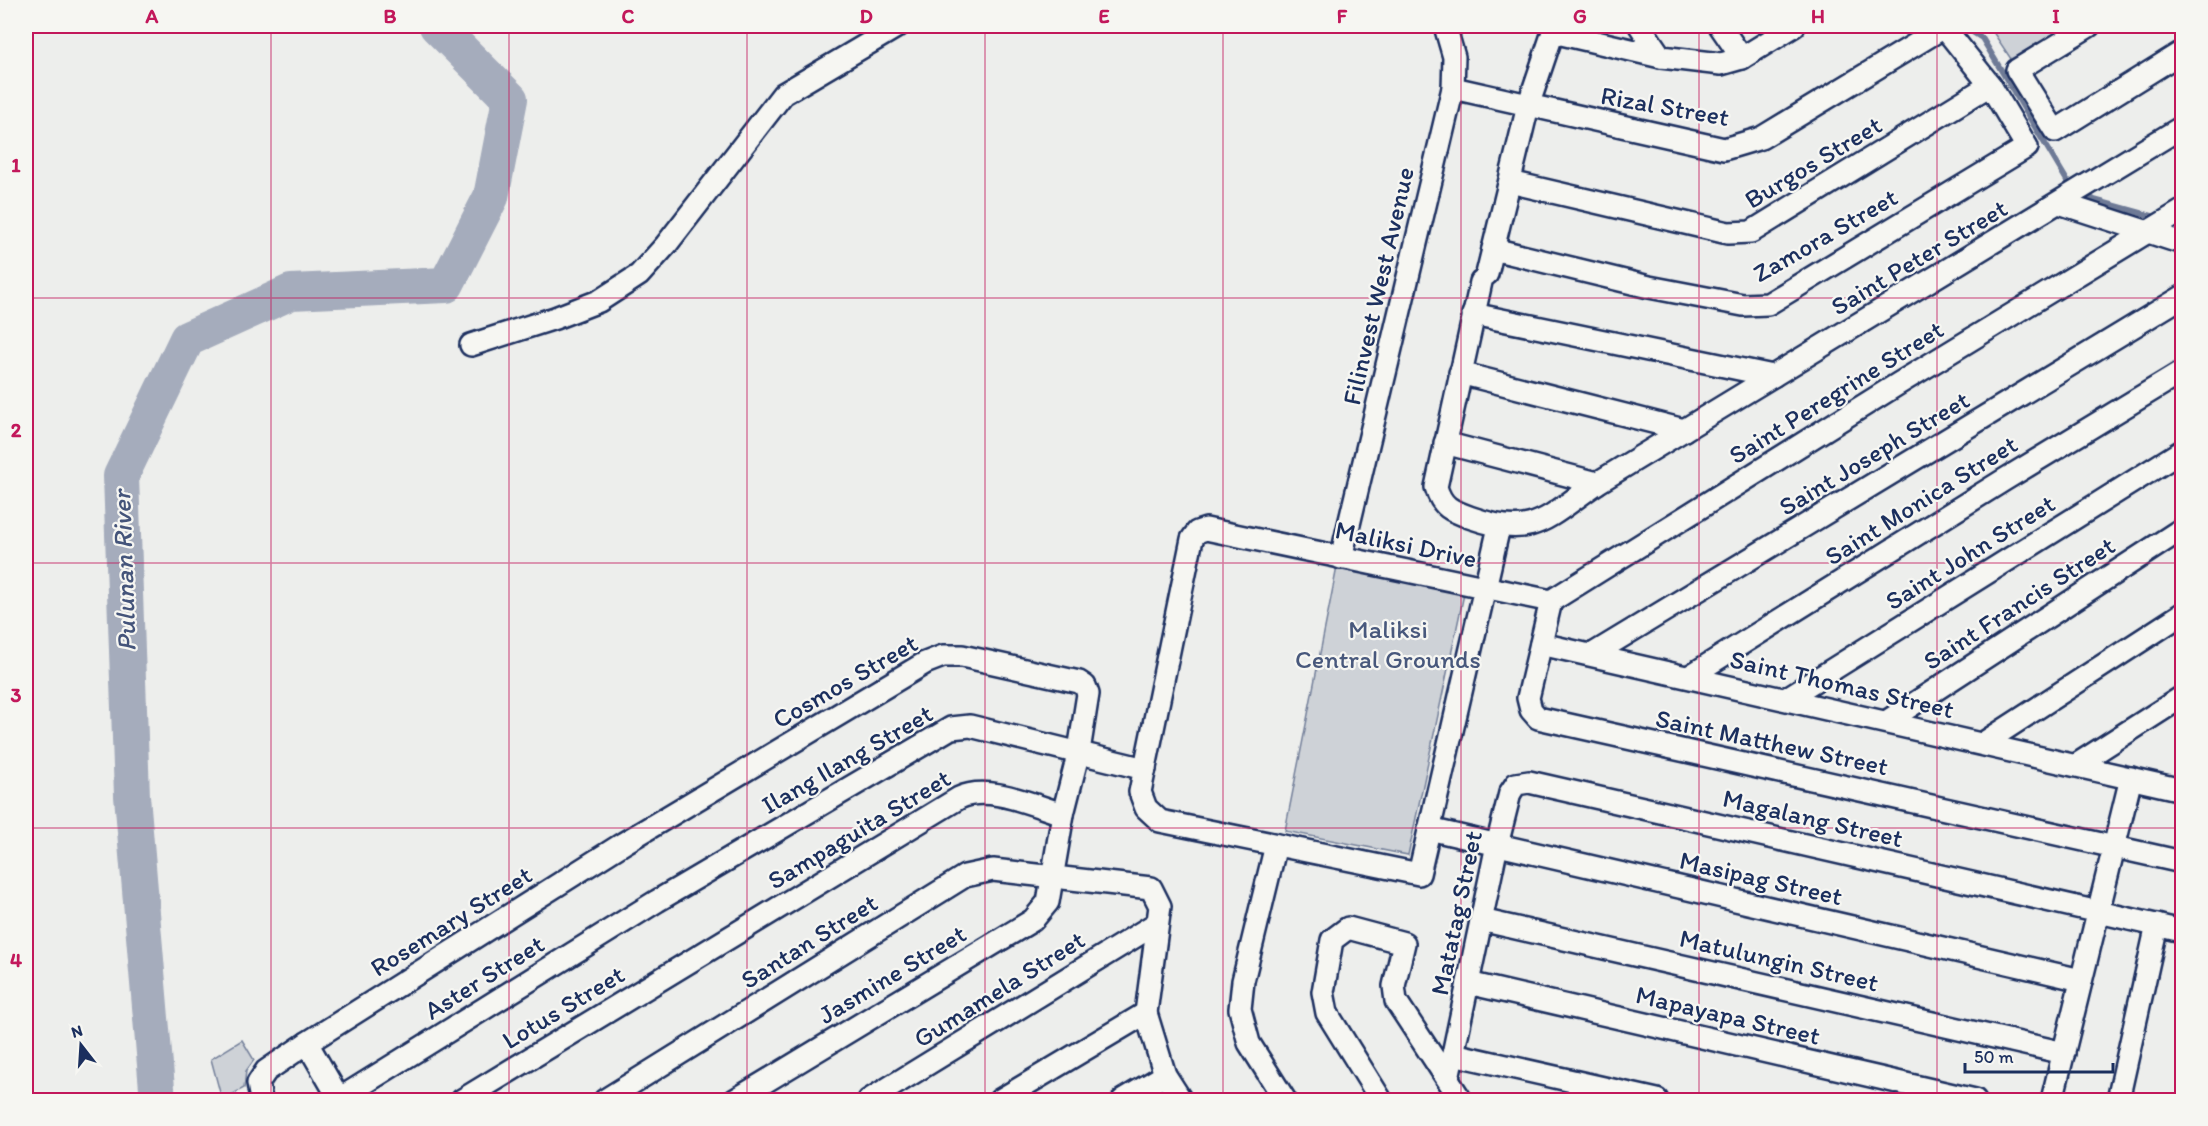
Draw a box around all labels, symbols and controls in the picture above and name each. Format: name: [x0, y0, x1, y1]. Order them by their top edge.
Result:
text: A: [145, 4, 159, 28]
text: B: [384, 4, 397, 28]
text: C: [622, 4, 635, 28]
text: D: [859, 4, 873, 28]
text: E: [1098, 4, 1110, 28]
text: F: [1337, 4, 1348, 28]
text: G: [1573, 4, 1587, 28]
text: H: [1811, 4, 1825, 28]
text: I: [2052, 4, 2060, 28]
street label: Rizal Street: [1598, 79, 1732, 133]
street label: Burgos Street: [1739, 108, 1888, 215]
text: 1: [11, 153, 21, 177]
street label: Filinvest West Avenue: [1335, 164, 1421, 408]
street label: Zamora Street: [1747, 181, 1903, 289]
street label: Saint Peter Street: [1825, 192, 2013, 322]
street label: Saint Peregrine Street: [1723, 313, 1949, 471]
street label: Saint Joseph Street: [1773, 383, 1975, 522]
text: 2: [11, 418, 22, 442]
street label: Saint Monica Street: [1819, 428, 2023, 572]
water label: Pulunan River: [104, 487, 143, 652]
street label: Saint John Street: [1879, 487, 2061, 617]
street label: Maliksi Drive: [1332, 513, 1480, 575]
street label: Saint Francis Street: [1917, 529, 2121, 677]
park label: Maliksi Central Grounds: [1295, 613, 1481, 675]
street label: Cosmos Street: [767, 626, 923, 735]
street label: Saint Thomas Street: [1727, 643, 1957, 725]
text: 3: [11, 683, 22, 707]
street label: Ilang Ilang Street: [756, 697, 938, 821]
street label: Saint Matthew Street: [1653, 702, 1892, 782]
street label: Sampaguita Street: [762, 762, 957, 896]
street label: Magalang Street: [1720, 782, 1906, 854]
street label: Matatag Street: [1423, 828, 1489, 998]
street label: Masipag Street: [1676, 844, 1846, 912]
street label: Rosemary Street: [364, 858, 538, 984]
street label: Santan Street: [735, 886, 883, 996]
street label: Jasmine Street: [812, 917, 972, 1031]
street label: Matulungin Street: [1676, 922, 1882, 999]
street label: Gumamela Street: [907, 923, 1091, 1055]
street label: Aster Street: [418, 927, 550, 1026]
text: 4: [10, 948, 22, 972]
street label: Lotus Street: [496, 958, 630, 1056]
street label: Mapayapa Street: [1633, 978, 1824, 1052]
north arrow: [51, 1015, 111, 1075]
text: N: [69, 1020, 85, 1042]
scale bar: [1965, 1036, 2114, 1074]
text: 50 m: [1974, 1046, 2014, 1068]

